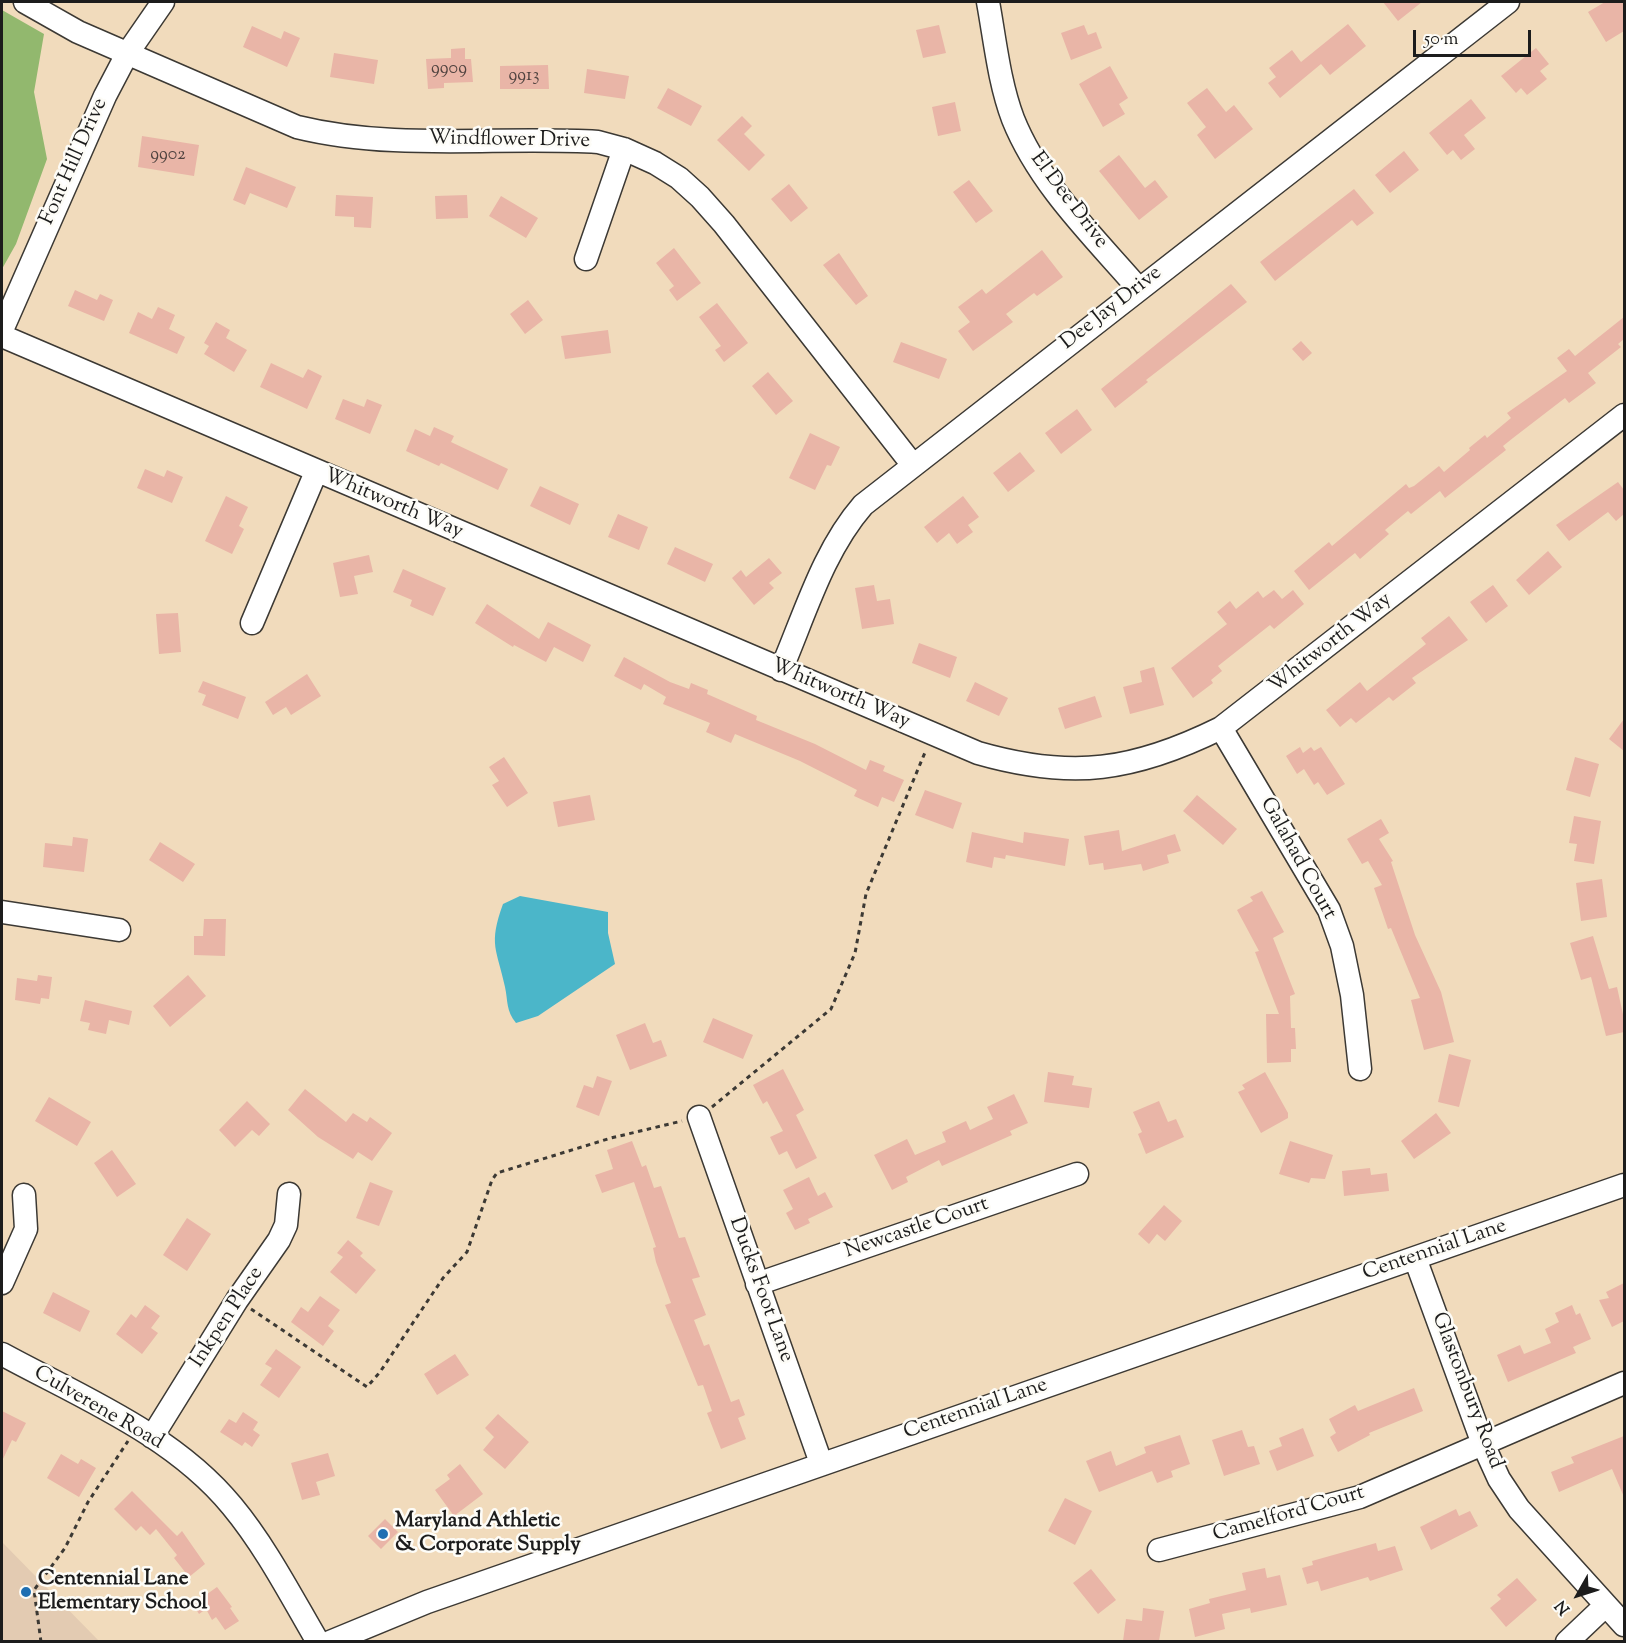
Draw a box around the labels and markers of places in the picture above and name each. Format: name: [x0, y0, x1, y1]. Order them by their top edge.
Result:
place label: Maryland Athletic & Corporate Supply: [395, 1509, 581, 1559]
marker: Maryland Athletic & Corporate Supply: [376, 1527, 390, 1541]
place label: Centennial Lane Elementary School: [38, 1567, 207, 1617]
marker: Centennial Lane Elementary School: [19, 1585, 33, 1599]

